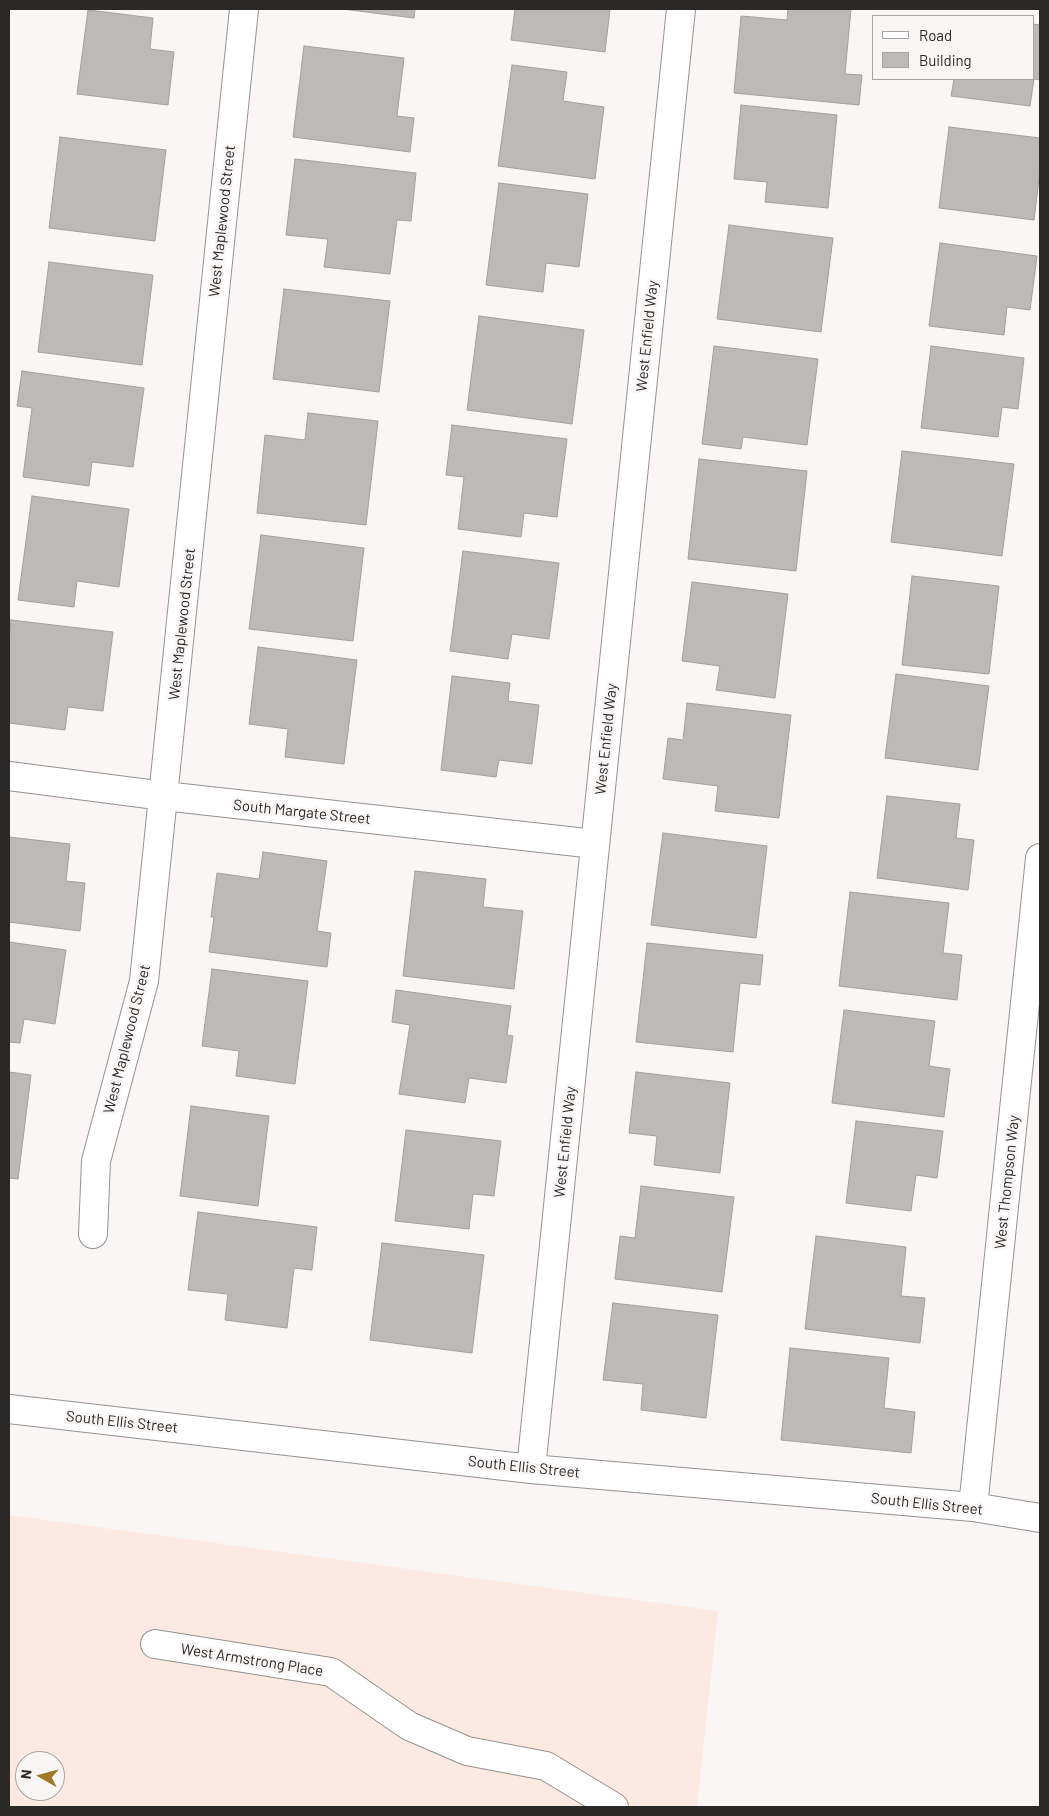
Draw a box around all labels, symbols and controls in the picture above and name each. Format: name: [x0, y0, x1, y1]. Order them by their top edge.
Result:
legend: [872, 15, 1034, 80]
text: Road: [919, 26, 952, 44]
text: Building: [919, 51, 972, 69]
street label: West Maplewood Street: [205, 144, 239, 298]
street label: West Enfield Way: [632, 279, 662, 393]
street label: West Maplewood Street: [165, 547, 199, 701]
street label: West Enfield Way: [591, 682, 621, 796]
street label: South Margate Street: [232, 796, 372, 828]
street label: West Maplewood Street: [100, 963, 154, 1115]
street label: West Enfield Way: [550, 1085, 580, 1199]
street label: West Thompson Way: [991, 1114, 1023, 1250]
street label: South Ellis Street: [65, 1407, 179, 1437]
street label: South Ellis Street: [467, 1452, 581, 1482]
street label: South Ellis Street: [870, 1489, 984, 1519]
street label: West Armstrong Place: [179, 1640, 325, 1680]
north arrow: [15, 1751, 65, 1801]
text: N: [17, 1769, 35, 1780]

